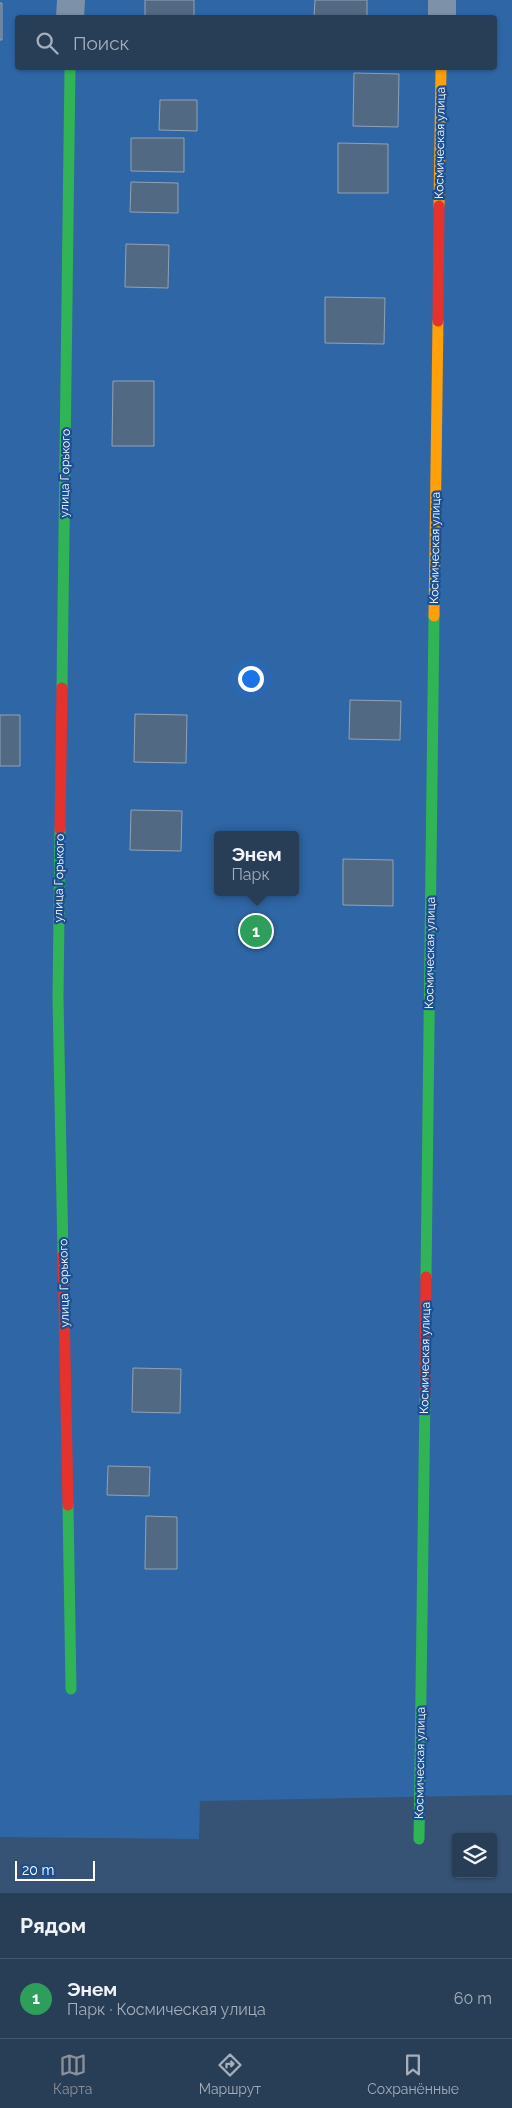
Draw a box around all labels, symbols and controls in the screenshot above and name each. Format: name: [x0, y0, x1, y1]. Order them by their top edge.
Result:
search box: [15, 15, 497, 70]
icon: search: [33, 29, 61, 57]
text: Поиск: [73, 32, 129, 54]
street label: Космическая улица: [432, 87, 448, 199]
street label: улица Горького: [57, 429, 73, 517]
street label: Космическая улица: [427, 492, 443, 604]
your location: [238, 666, 264, 692]
popup: [214, 831, 299, 896]
street label: улица Горького: [51, 834, 67, 922]
text: Энем: [231, 843, 282, 865]
text: Парк: [231, 865, 270, 884]
street label: Космическая улица: [422, 897, 438, 1009]
pin: 1: [240, 912, 272, 950]
street label: улица Горького: [56, 1239, 72, 1327]
street label: Космическая улица: [417, 1302, 433, 1414]
street label: Космическая улица: [412, 1707, 428, 1819]
map controls: [452, 1833, 497, 1878]
button: layers: [452, 1833, 497, 1878]
scale bar: [15, 1858, 95, 1881]
text: 20 m: [22, 1862, 54, 1878]
text: Рядом: [20, 1913, 86, 1938]
text: Энем: [67, 1978, 117, 2000]
text: 1: [32, 1989, 40, 2008]
text: 60 m: [454, 1989, 492, 2008]
text: Парк · Космическая улица: [67, 2000, 266, 2019]
tab: Карта: [53, 2051, 93, 2097]
tab: Маршрут: [199, 2051, 261, 2097]
tab: Сохранённые: [367, 2051, 459, 2097]

